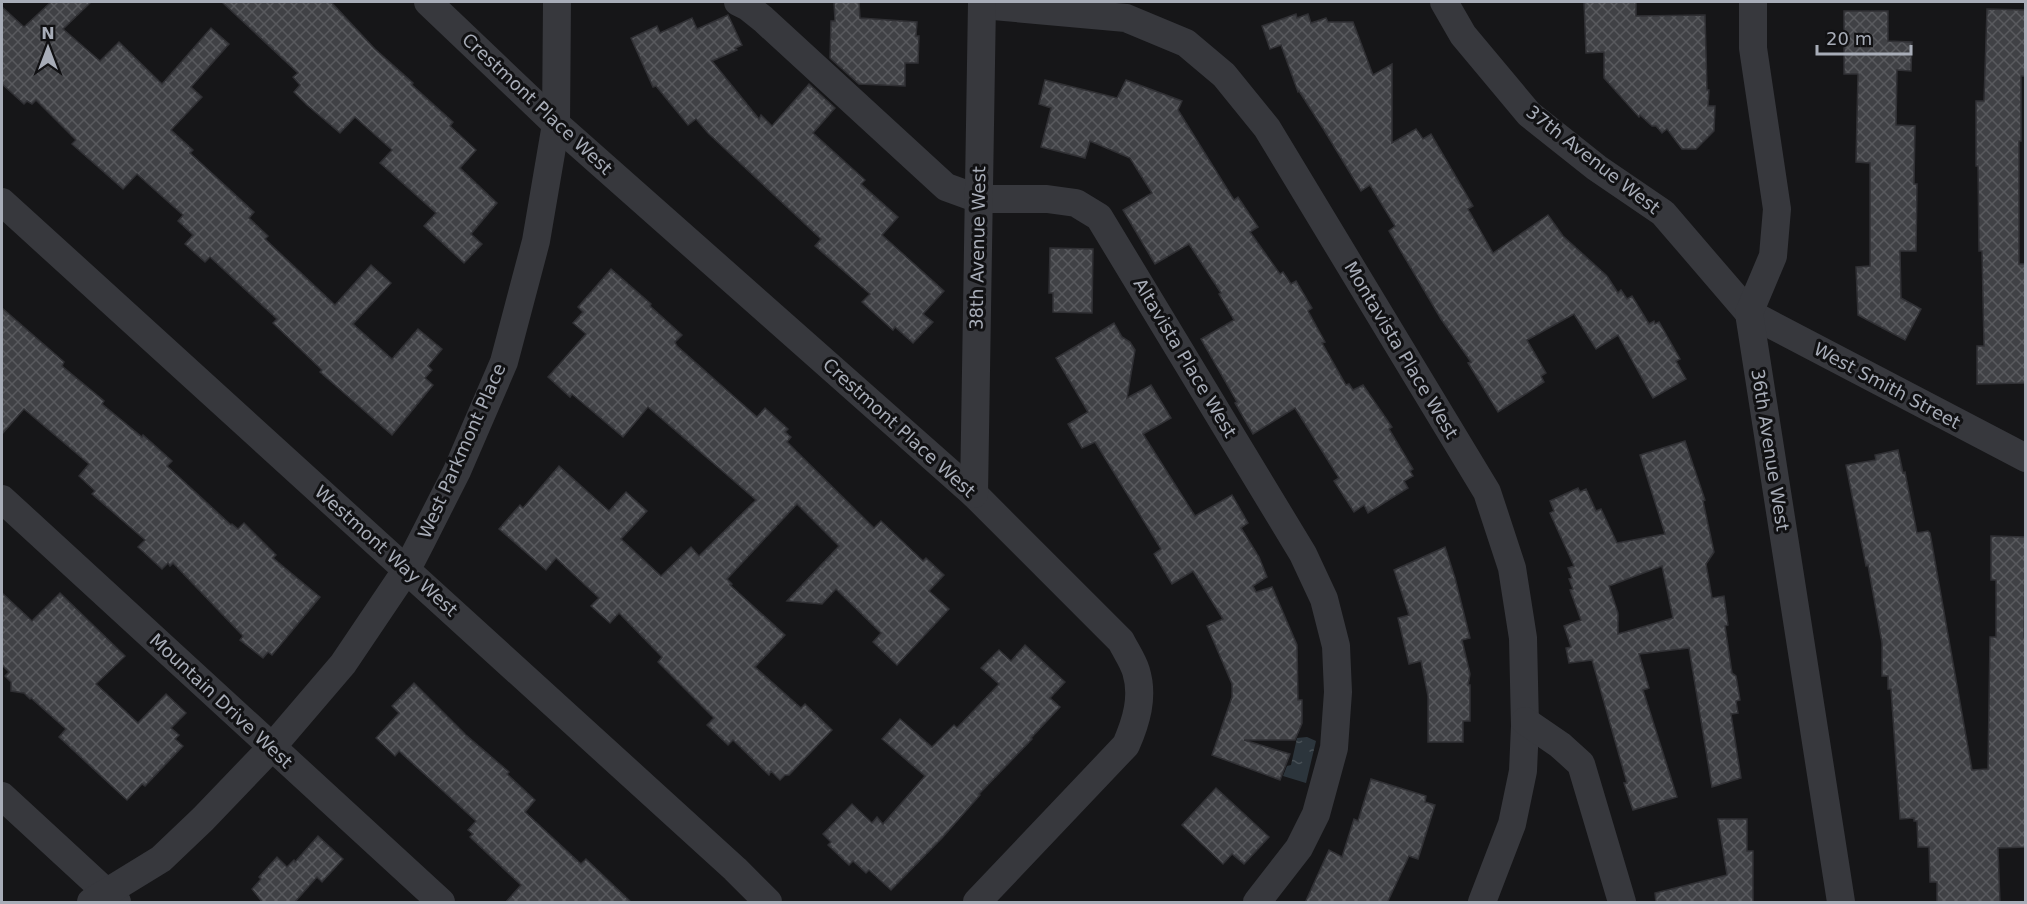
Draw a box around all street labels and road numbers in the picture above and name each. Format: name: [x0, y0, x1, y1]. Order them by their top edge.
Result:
street label: Crestmont Place West: [458, 29, 617, 179]
street label: 37th Avenue West: [1522, 101, 1664, 218]
street label: 38th Avenue West: [966, 166, 989, 330]
street label: Montavista Place West: [1340, 257, 1463, 442]
street label: Altavista Place West: [1130, 274, 1241, 441]
street label: West Smith Street: [1810, 338, 1964, 433]
street label: Crestmont Place West: [819, 354, 980, 502]
street label: West Parkmont Place: [413, 360, 510, 542]
street label: 36th Avenue West: [1747, 367, 1794, 533]
street label: Westmont Way West: [310, 481, 462, 620]
street label: Mountain Drive West: [146, 629, 297, 772]

